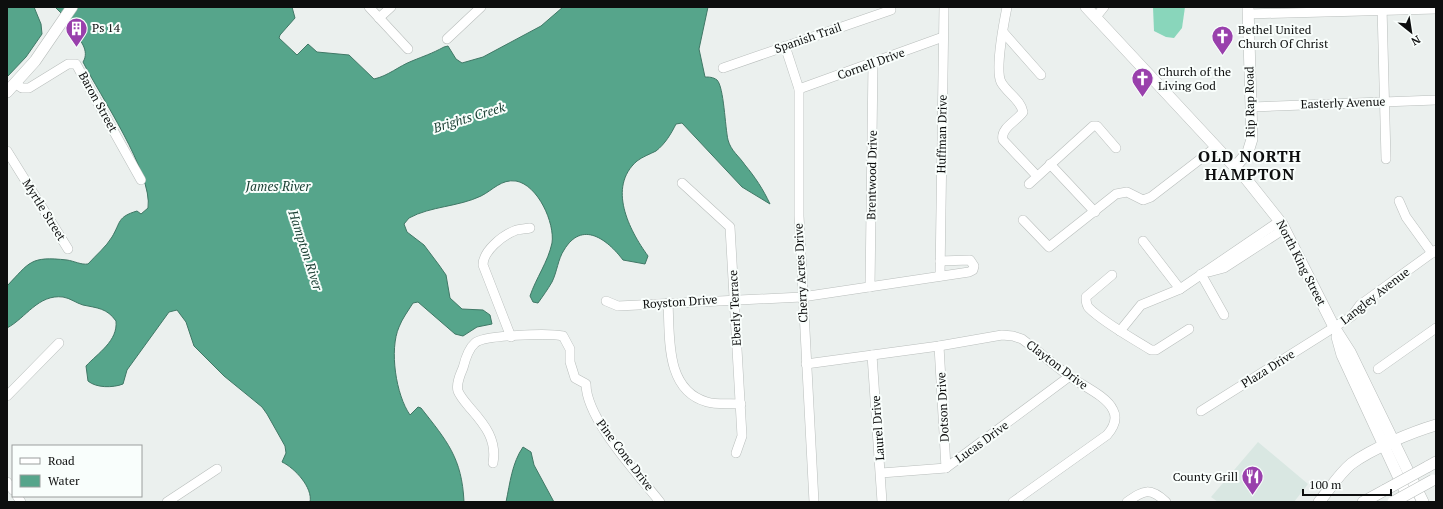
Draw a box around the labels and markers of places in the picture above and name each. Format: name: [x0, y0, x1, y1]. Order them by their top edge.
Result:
building icon: Ps 14: [63, 15, 89, 48]
place label: Ps 14: [92, 20, 121, 35]
place label: Bethel United Church Of Christ: [1238, 22, 1329, 51]
church icon: Bethel United Church Of Christ: [1209, 24, 1235, 57]
place label: Church of the Living God: [1158, 64, 1231, 93]
church icon: Church of the Living God: [1130, 66, 1156, 99]
restaurant icon: County Grill: [1240, 464, 1266, 497]
place label: County Grill: [1173, 469, 1238, 484]

